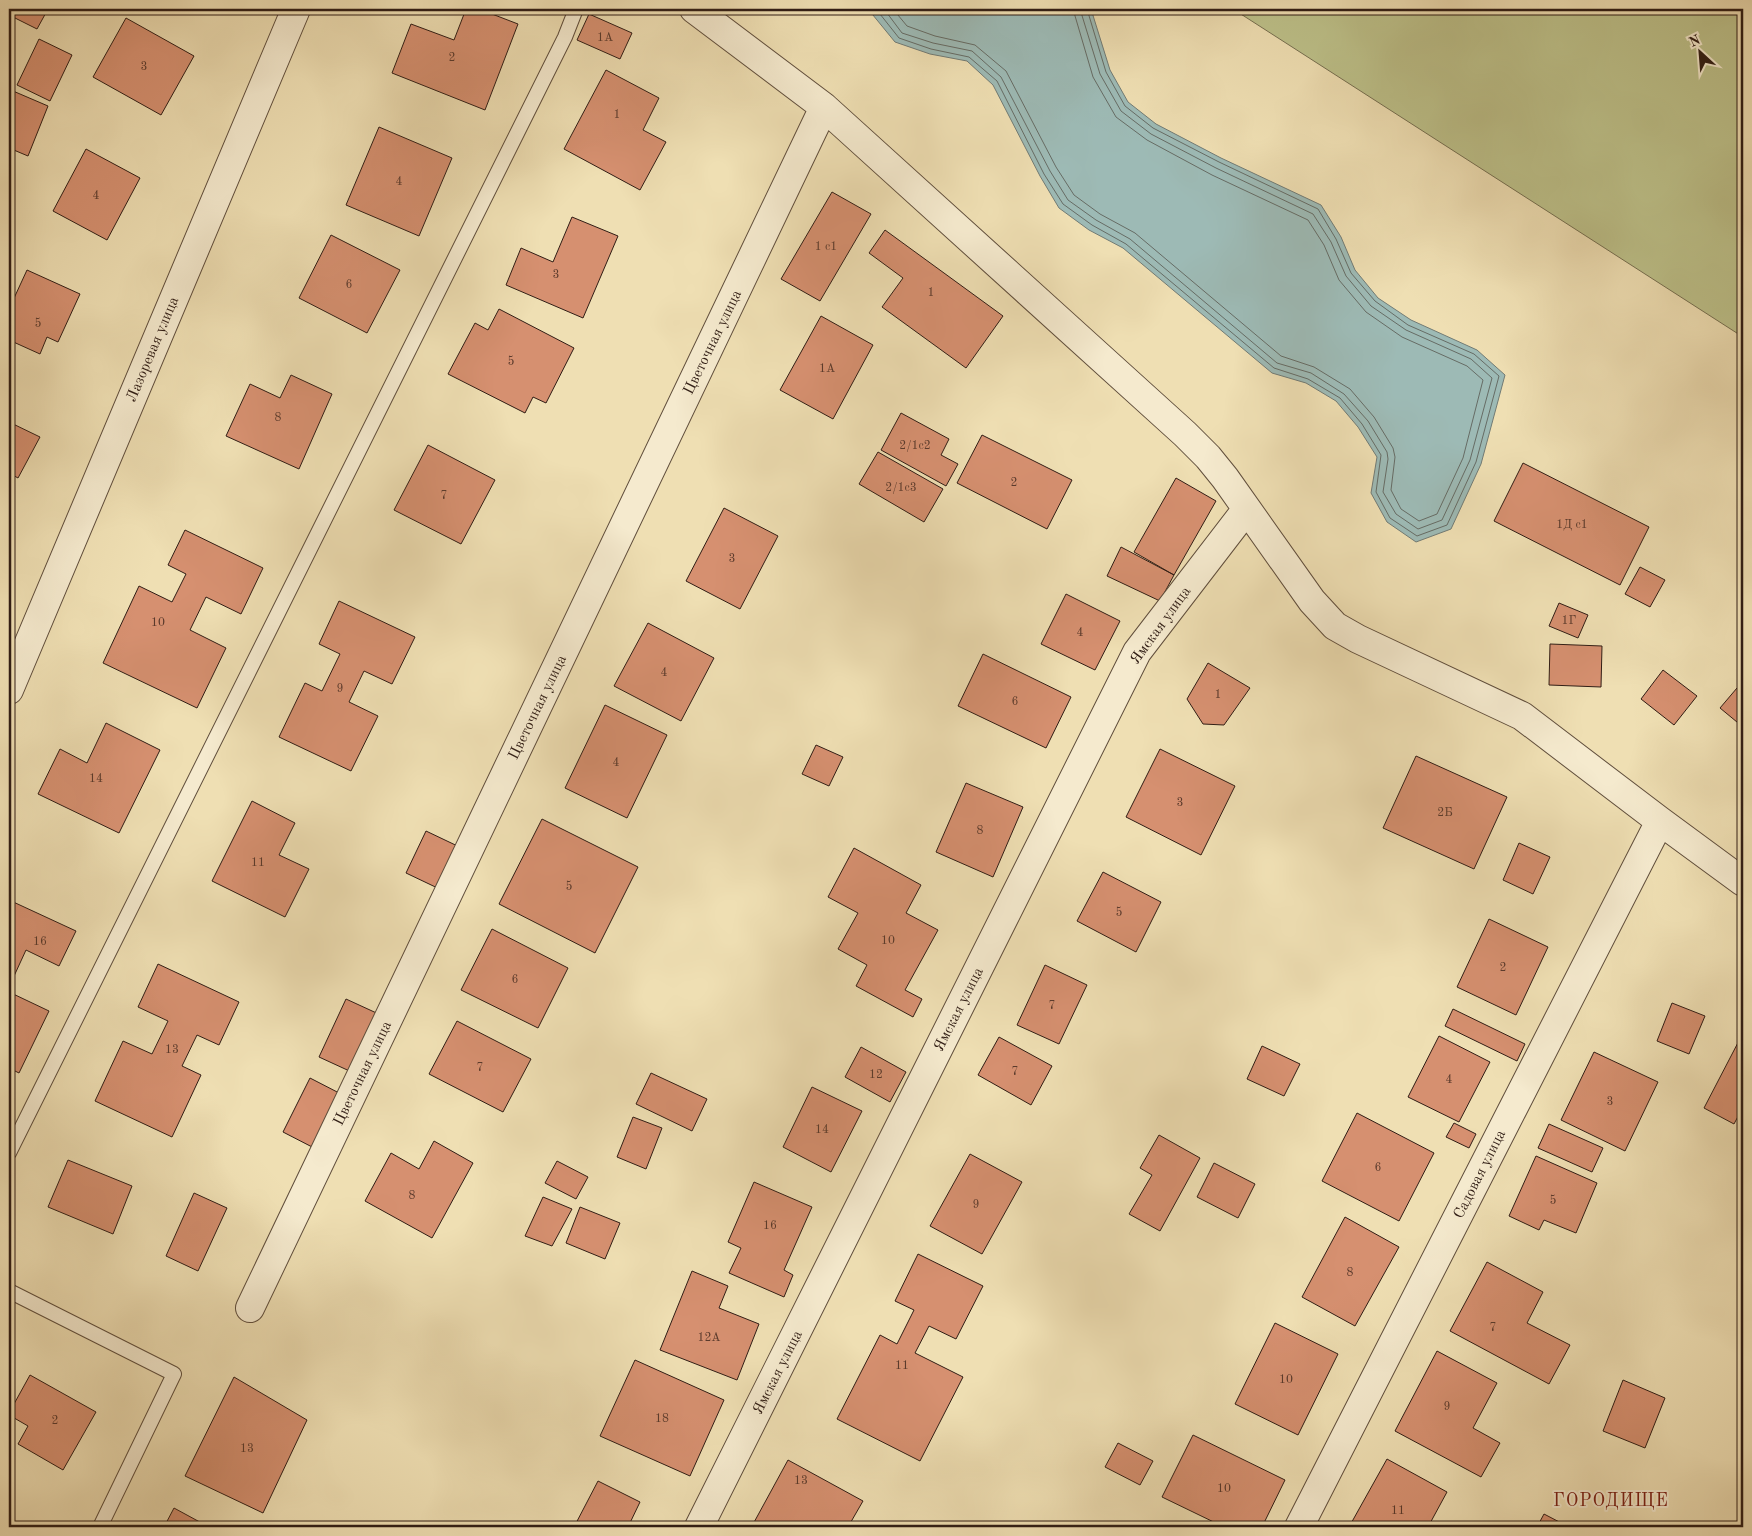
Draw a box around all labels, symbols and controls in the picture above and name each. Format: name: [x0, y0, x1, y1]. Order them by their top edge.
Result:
north arrow: [1674, 28, 1724, 78]
house number: 1А: [597, 32, 613, 44]
text: N: [1687, 32, 1703, 50]
house number: 2: [449, 52, 455, 64]
house number: 3: [141, 61, 147, 73]
house number: 1: [614, 109, 620, 121]
house number: 4: [396, 176, 403, 188]
house number: 4: [93, 190, 100, 202]
house number: 1 с1: [815, 241, 837, 253]
house number: 3: [553, 269, 559, 281]
house number: 6: [346, 279, 353, 291]
house number: 1: [928, 287, 934, 299]
street label: Цветочная улица: [682, 288, 745, 397]
street label: Лазоревая улица: [124, 294, 183, 404]
house number: 5: [35, 317, 42, 330]
house number: 5: [508, 355, 515, 368]
house number: 1А: [819, 363, 835, 375]
house number: 8: [275, 412, 282, 424]
house number: 2/1с2: [899, 440, 931, 452]
house number: 2: [1011, 477, 1017, 489]
house number: 2/1с3: [885, 482, 917, 494]
house number: 7: [441, 490, 447, 502]
house number: 1Д с1: [1556, 519, 1588, 531]
house number: 3: [729, 553, 735, 565]
street label: Ямская улица: [1128, 584, 1195, 667]
house number: 1Г: [1562, 615, 1577, 627]
house number: 10: [151, 617, 165, 629]
house number: 4: [1077, 627, 1084, 639]
street label: Цветочная улица: [507, 653, 570, 762]
house number: 4: [661, 667, 668, 679]
house number: 9: [337, 683, 343, 695]
house number: 1: [1215, 689, 1221, 701]
house number: 6: [1012, 696, 1019, 708]
house number: 4: [613, 757, 620, 769]
house number: 14: [89, 773, 103, 785]
house number: 3: [1177, 797, 1183, 809]
house number: 2Б: [1437, 807, 1453, 819]
house number: 8: [977, 825, 984, 837]
house number: 11: [251, 857, 265, 869]
house number: 5: [566, 880, 573, 893]
house number: 5: [1116, 906, 1123, 919]
house number: 10: [881, 935, 895, 947]
house number: 16: [33, 936, 47, 948]
house number: 2: [1500, 962, 1506, 974]
street label: Ямская улица: [932, 965, 987, 1054]
house number: 6: [512, 974, 519, 986]
house number: 7: [1049, 1000, 1055, 1012]
street label: Цветочная улица: [332, 1019, 395, 1128]
house number: 13: [165, 1044, 179, 1056]
house number: 7: [477, 1062, 483, 1074]
house number: 7: [1012, 1066, 1018, 1078]
house number: 12: [869, 1069, 883, 1081]
house number: 4: [1446, 1074, 1453, 1086]
house number: 3: [1607, 1096, 1613, 1108]
house number: 14: [815, 1124, 829, 1136]
street label: Садовая улица: [1452, 1127, 1509, 1221]
house number: 6: [1375, 1162, 1382, 1174]
house number: 8: [409, 1190, 416, 1202]
house number: 5: [1550, 1194, 1557, 1207]
house number: 9: [973, 1199, 979, 1211]
house number: 16: [763, 1220, 777, 1232]
house number: 8: [1347, 1267, 1354, 1279]
house number: 7: [1490, 1322, 1496, 1334]
street label: Ямская улица: [751, 1328, 806, 1417]
house number: 12А: [697, 1332, 721, 1344]
house number: 11: [895, 1360, 909, 1372]
house number: 10: [1279, 1374, 1293, 1386]
house number: 9: [1444, 1401, 1450, 1413]
house number: 18: [655, 1413, 669, 1425]
house number: 2: [52, 1415, 58, 1427]
house number: 13: [240, 1443, 254, 1455]
house number: 13: [794, 1475, 808, 1487]
house number: 10: [1217, 1483, 1231, 1495]
district label: ГОРОДИЩЕ: [1553, 1492, 1669, 1510]
house number: 11: [1391, 1505, 1405, 1517]

